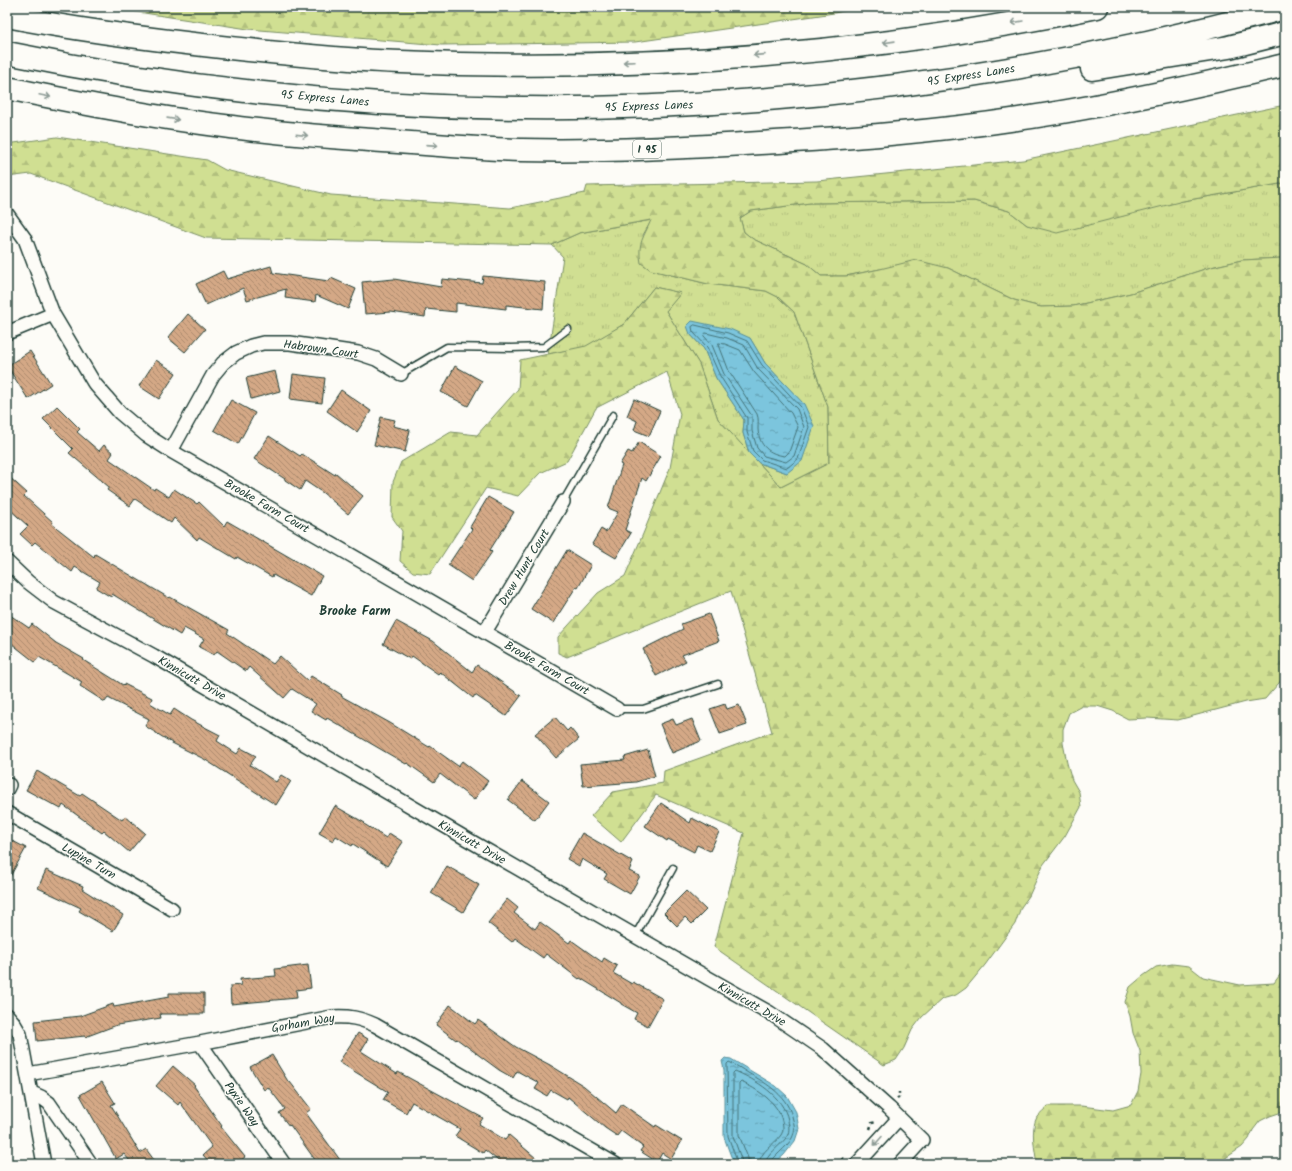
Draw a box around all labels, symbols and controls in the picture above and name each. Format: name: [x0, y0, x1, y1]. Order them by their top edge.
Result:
one-way arrow: [1011, 18, 1024, 26]
one-way arrow: [883, 38, 896, 46]
one-way arrow: [753, 52, 766, 59]
one-way arrow: [623, 59, 636, 66]
street label: 95 Express Lanes: [926, 59, 1016, 92]
street label: 95 Express Lanes: [280, 85, 370, 112]
one-way arrow: [38, 93, 51, 101]
street label: 95 Express Lanes: [604, 95, 694, 118]
one-way arrow: [166, 115, 179, 123]
one-way arrow: [295, 131, 308, 139]
road number: I 95: [633, 140, 661, 158]
one-way arrow: [425, 141, 438, 148]
street label: Habrown Court: [282, 335, 360, 364]
street label: Brooke Farm Court: [221, 474, 313, 539]
street label: Drew Hunt Court: [494, 525, 555, 609]
district label: Brooke Farm: [319, 601, 391, 622]
street label: Brooke Farm Court: [501, 636, 593, 701]
street label: Kinnicutt Drive: [154, 651, 230, 706]
street label: Kinnicutt Drive: [434, 815, 510, 870]
street label: Lupine Turn: [58, 838, 120, 885]
street label: Kinnicutt Drive: [714, 977, 790, 1032]
street label: Gorham Way: [270, 1009, 337, 1038]
street label: Pyxie Way: [219, 1078, 264, 1131]
one-way arrow: [873, 1136, 883, 1146]

